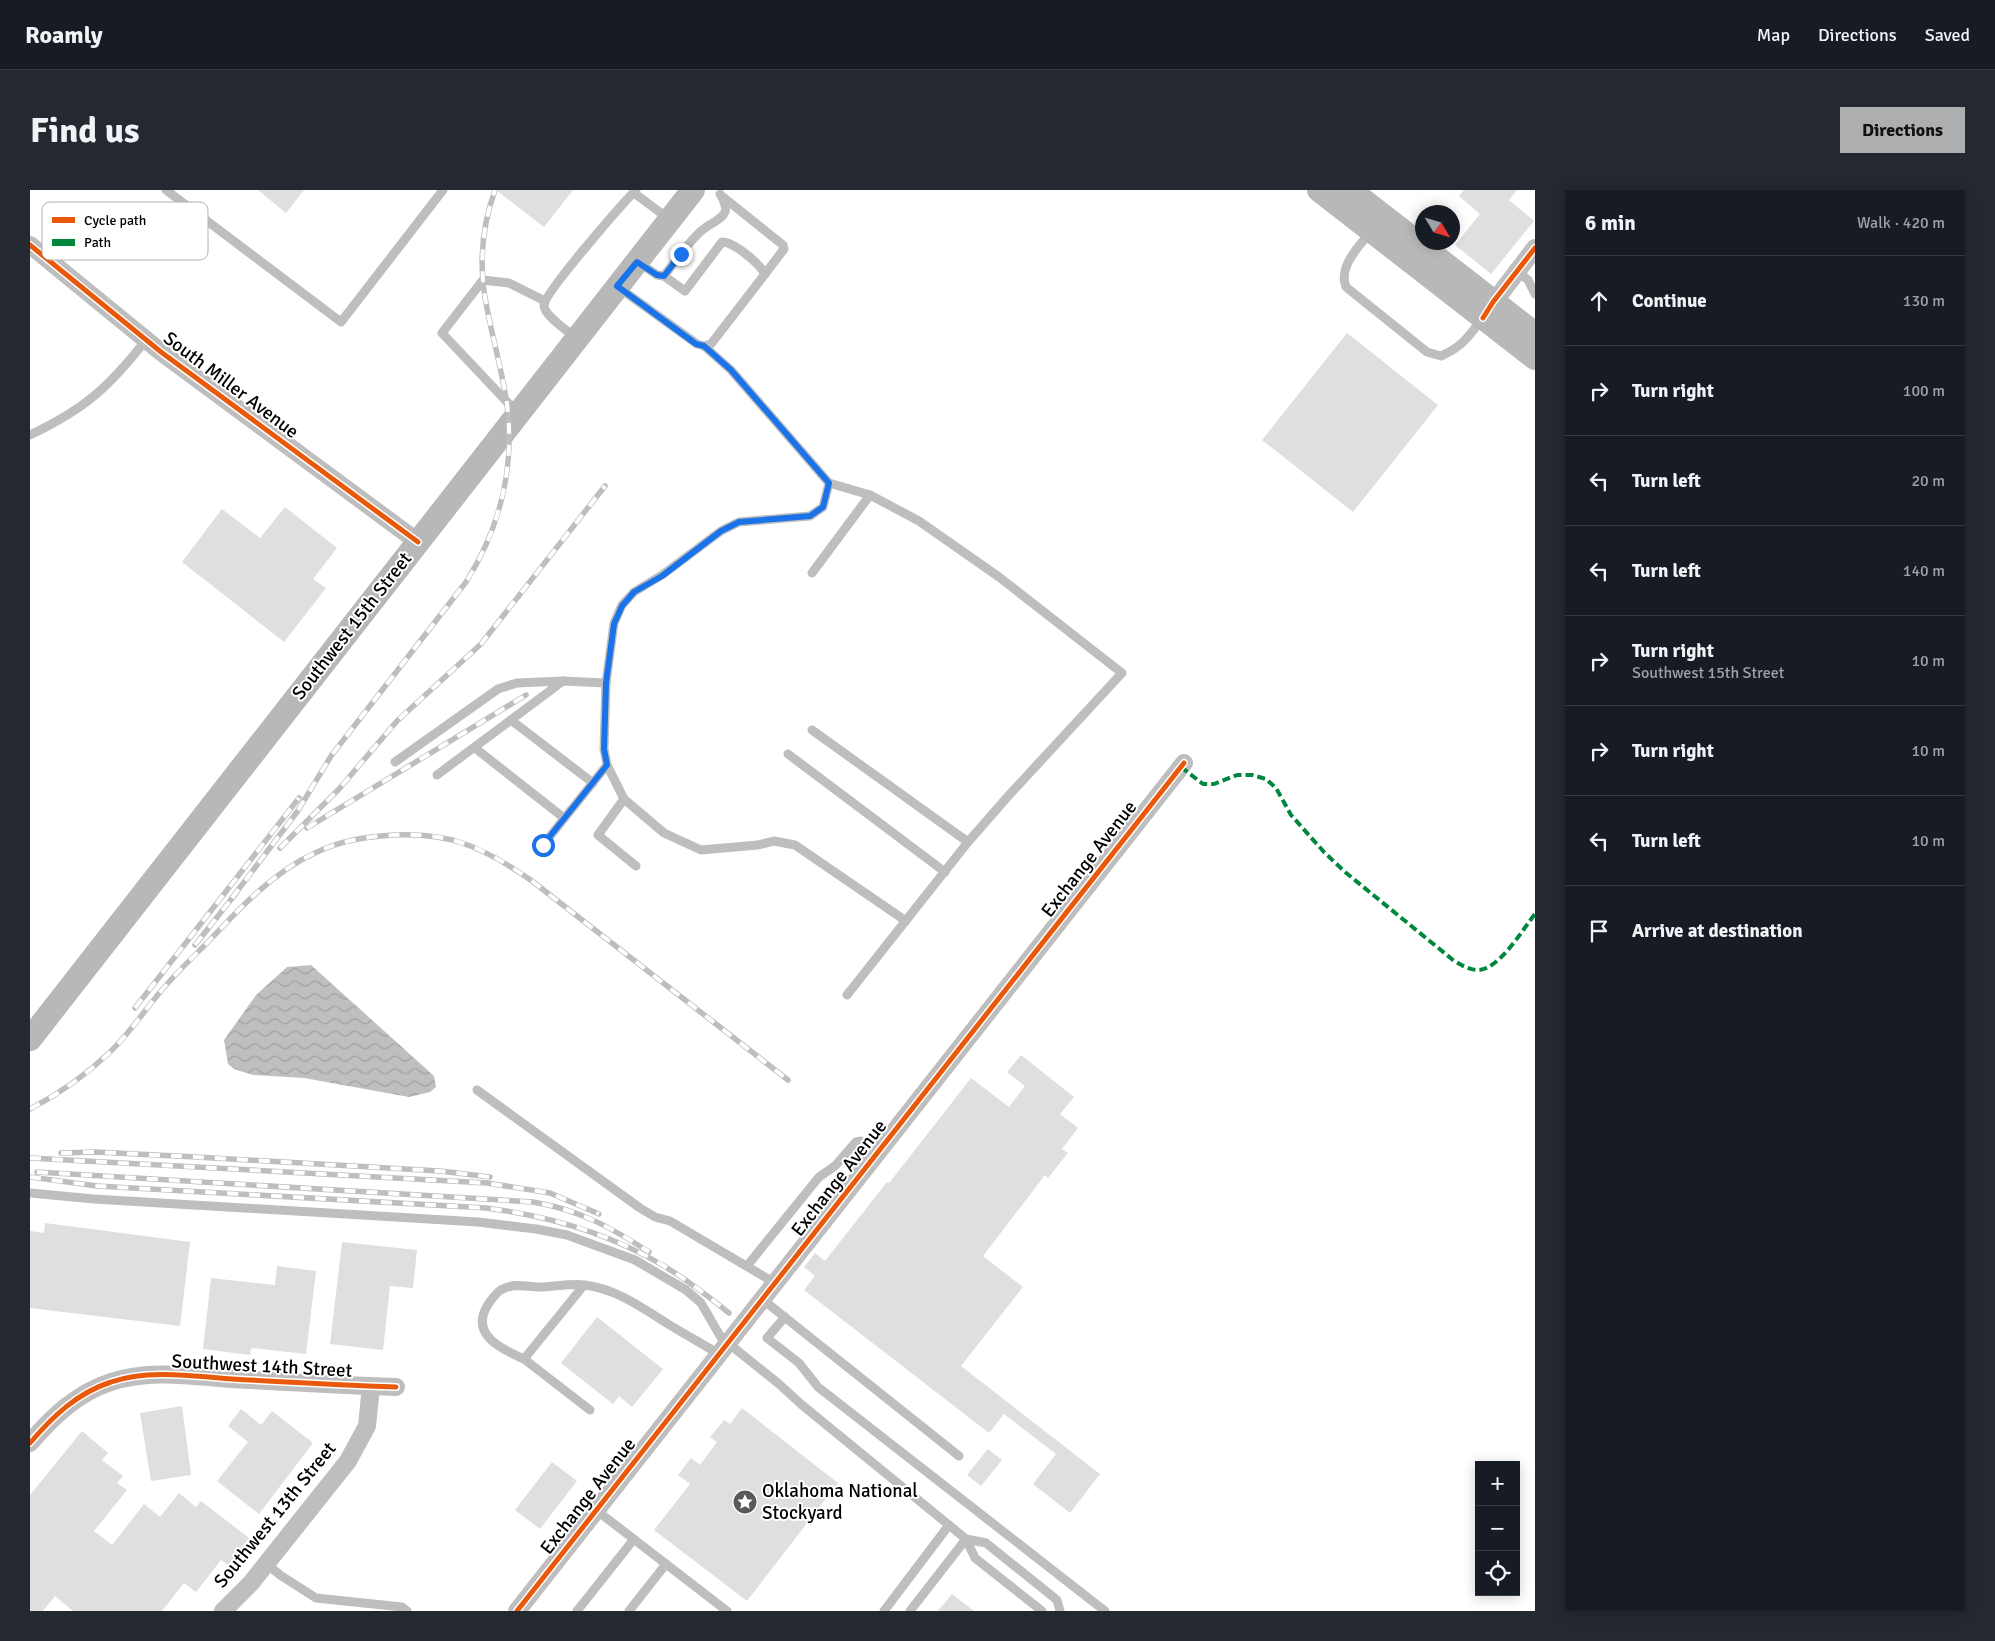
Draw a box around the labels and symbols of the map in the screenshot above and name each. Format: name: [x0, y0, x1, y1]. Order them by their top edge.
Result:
legend: [42, 202, 208, 260]
north arrow: [1415, 205, 1460, 250]
text: Cycle path: [84, 212, 146, 229]
text: Path: [84, 234, 111, 251]
route end: [670, 243, 693, 266]
street label: South Miller Avenue: [159, 326, 303, 444]
street label: Southwest 15th Street: [287, 547, 417, 705]
street label: Exchange Avenue: [1036, 796, 1142, 922]
route start: [532, 834, 555, 857]
street label: Exchange Avenue: [786, 1115, 892, 1241]
street label: Southwest 14th Street: [171, 1349, 353, 1383]
street label: Exchange Avenue: [535, 1433, 641, 1559]
street label: Southwest 13th Street: [209, 1437, 341, 1593]
place label: Oklahoma National Stockyard: [762, 1479, 918, 1525]
place icon: Oklahoma National Stockyard: [732, 1489, 758, 1515]

